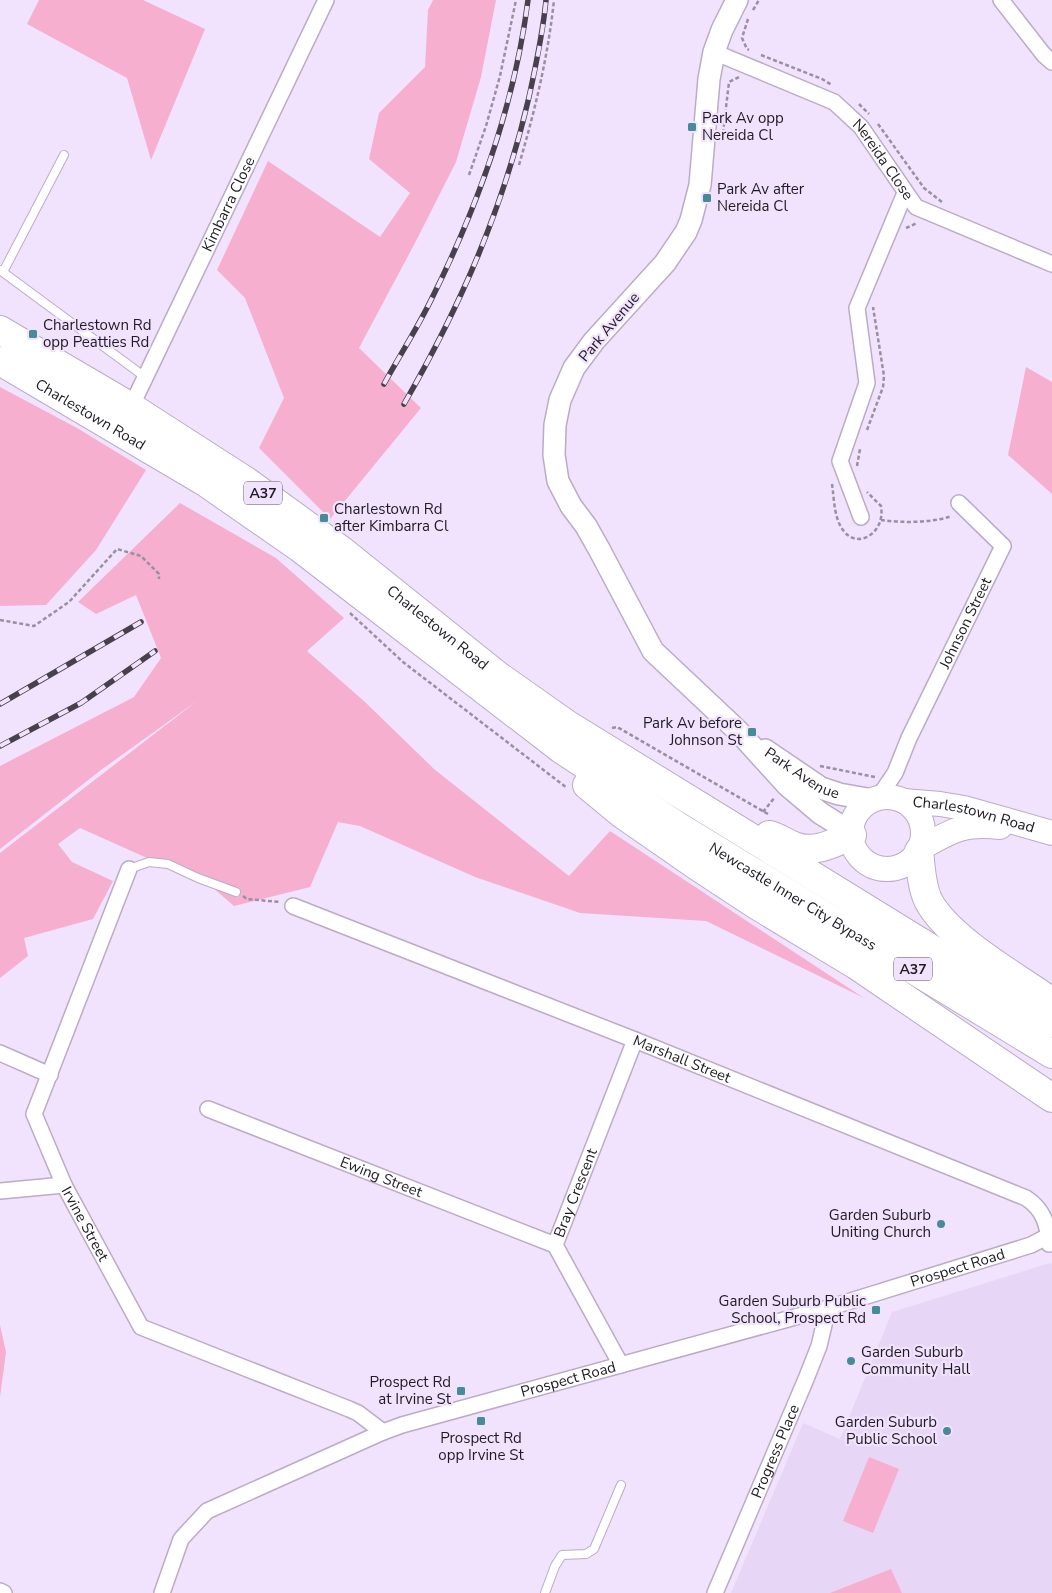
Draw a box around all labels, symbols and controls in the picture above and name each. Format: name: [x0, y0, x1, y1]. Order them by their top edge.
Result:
place label: Park Av opp Nereida Cl: [702, 108, 784, 145]
street label: Nereida Close: [848, 114, 918, 204]
marker: Park Av opp Nereida Cl: [686, 121, 698, 133]
street label: Kimbarra Close: [197, 153, 259, 255]
place label: Park Av after Nereida Cl: [717, 179, 805, 216]
marker: Park Av after Nereida Cl: [701, 192, 713, 204]
street label: Park Avenue: [574, 288, 644, 366]
place label: Charlestown Rd opp Peatties Rd: [43, 315, 151, 352]
marker: Charlestown Rd opp Peatties Rd: [27, 328, 39, 340]
street label: Charlestown Road: [32, 374, 149, 455]
road number: A37: [244, 482, 282, 504]
place label: Charlestown Rd after Kimbarra Cl: [334, 499, 449, 536]
marker: Charlestown Rd after Kimbarra Cl: [318, 512, 330, 524]
street label: Johnson Street: [934, 573, 996, 673]
street label: Charlestown Road: [383, 581, 493, 674]
place label: Park Av before Johnson St: [643, 713, 743, 750]
marker: Park Av before Johnson St: [746, 726, 758, 738]
street label: Park Avenue: [761, 743, 842, 803]
street label: Charlestown Road: [912, 792, 1037, 838]
street label: Newcastle Inner City Bypass: [705, 838, 880, 955]
road number: A37: [894, 958, 932, 981]
street label: Marshall Street: [630, 1030, 734, 1088]
street label: Bray Crescent: [549, 1145, 602, 1240]
street label: Ewing Street: [337, 1152, 426, 1202]
street label: Irvine Street: [57, 1183, 114, 1265]
place label: Garden Suburb Uniting Church: [829, 1205, 931, 1242]
marker: Garden Suburb Uniting Church: [935, 1218, 947, 1230]
street label: Prospect Road: [908, 1244, 1007, 1292]
place label: Garden Suburb Public School, Prospect Rd: [719, 1291, 866, 1328]
marker: Garden Suburb Public School, Prospect Rd: [870, 1304, 882, 1316]
place label: Garden Suburb Community Hall: [861, 1342, 971, 1379]
marker: Garden Suburb Community Hall: [845, 1355, 857, 1367]
street label: Prospect Road: [518, 1357, 618, 1402]
place label: Prospect Rd at Irvine St: [369, 1372, 452, 1409]
marker: Prospect Rd at Irvine St: [455, 1385, 467, 1397]
street label: Progress Place: [746, 1401, 804, 1501]
place label: Garden Suburb Public School: [835, 1412, 938, 1449]
marker: Prospect Rd opp Irvine St: [475, 1415, 487, 1427]
marker: Garden Suburb Public School: [941, 1425, 953, 1437]
place label: Prospect Rd opp Irvine St: [438, 1428, 524, 1465]

